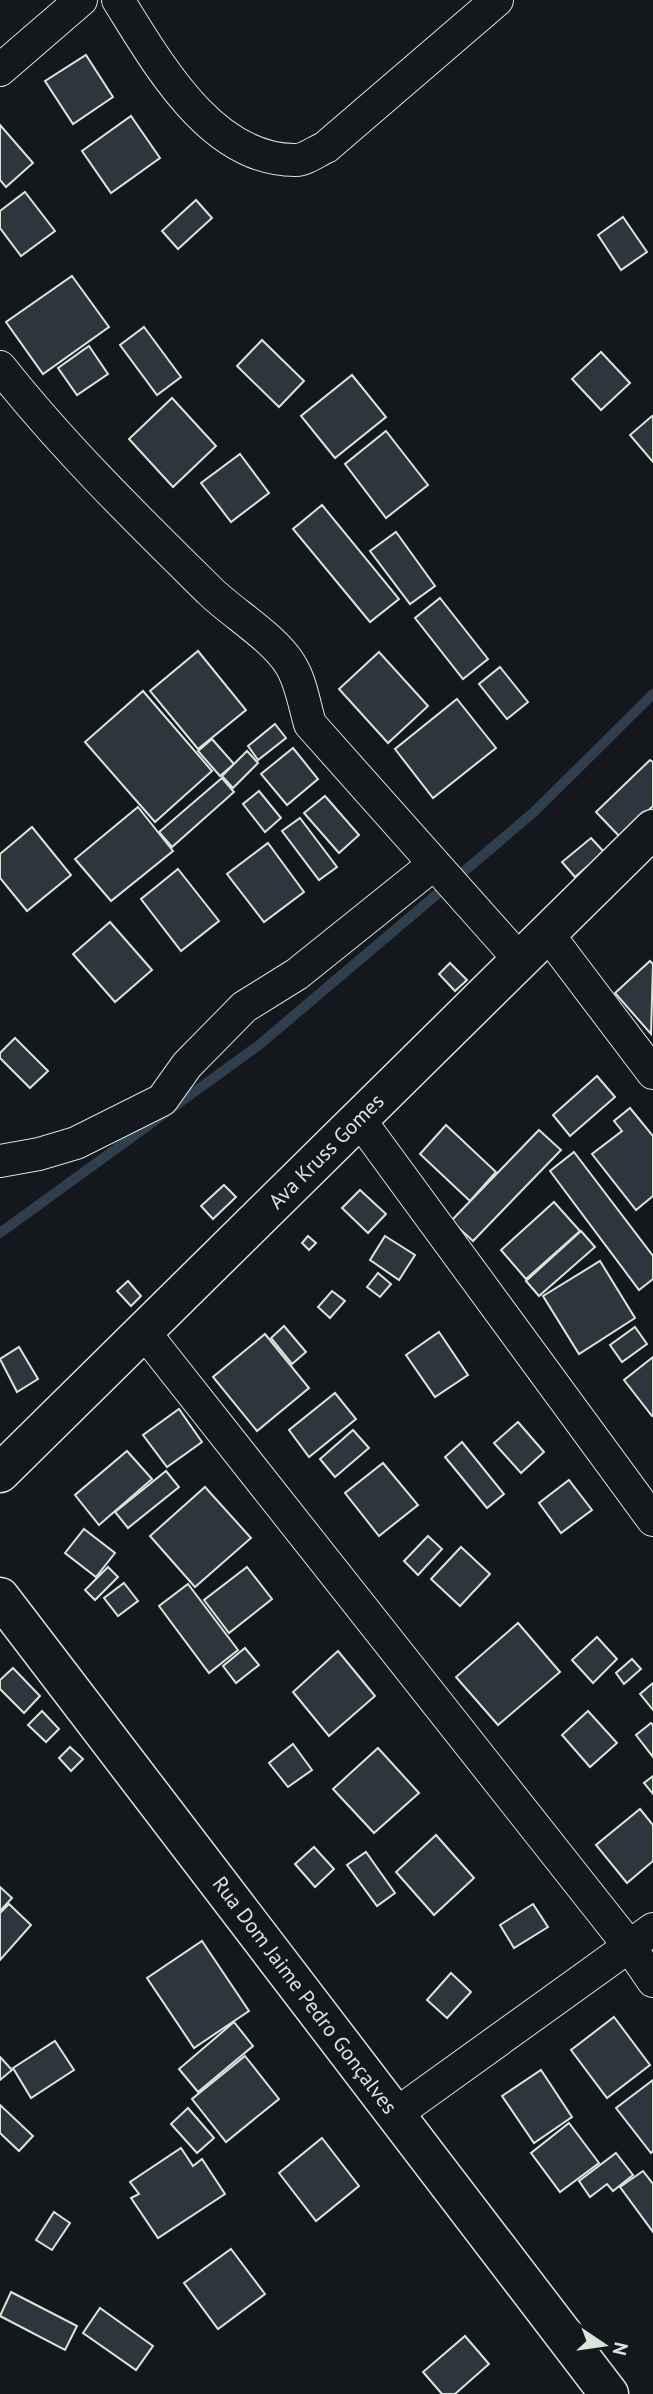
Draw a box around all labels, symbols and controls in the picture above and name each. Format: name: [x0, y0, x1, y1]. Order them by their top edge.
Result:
street label: Ava Kruss Gomes: [263, 1088, 389, 1214]
street label: Rua Dom Jaime Pedro Gonçalves: [207, 1871, 403, 2119]
north arrow: [569, 2310, 639, 2380]
text: N: [607, 2340, 634, 2358]

